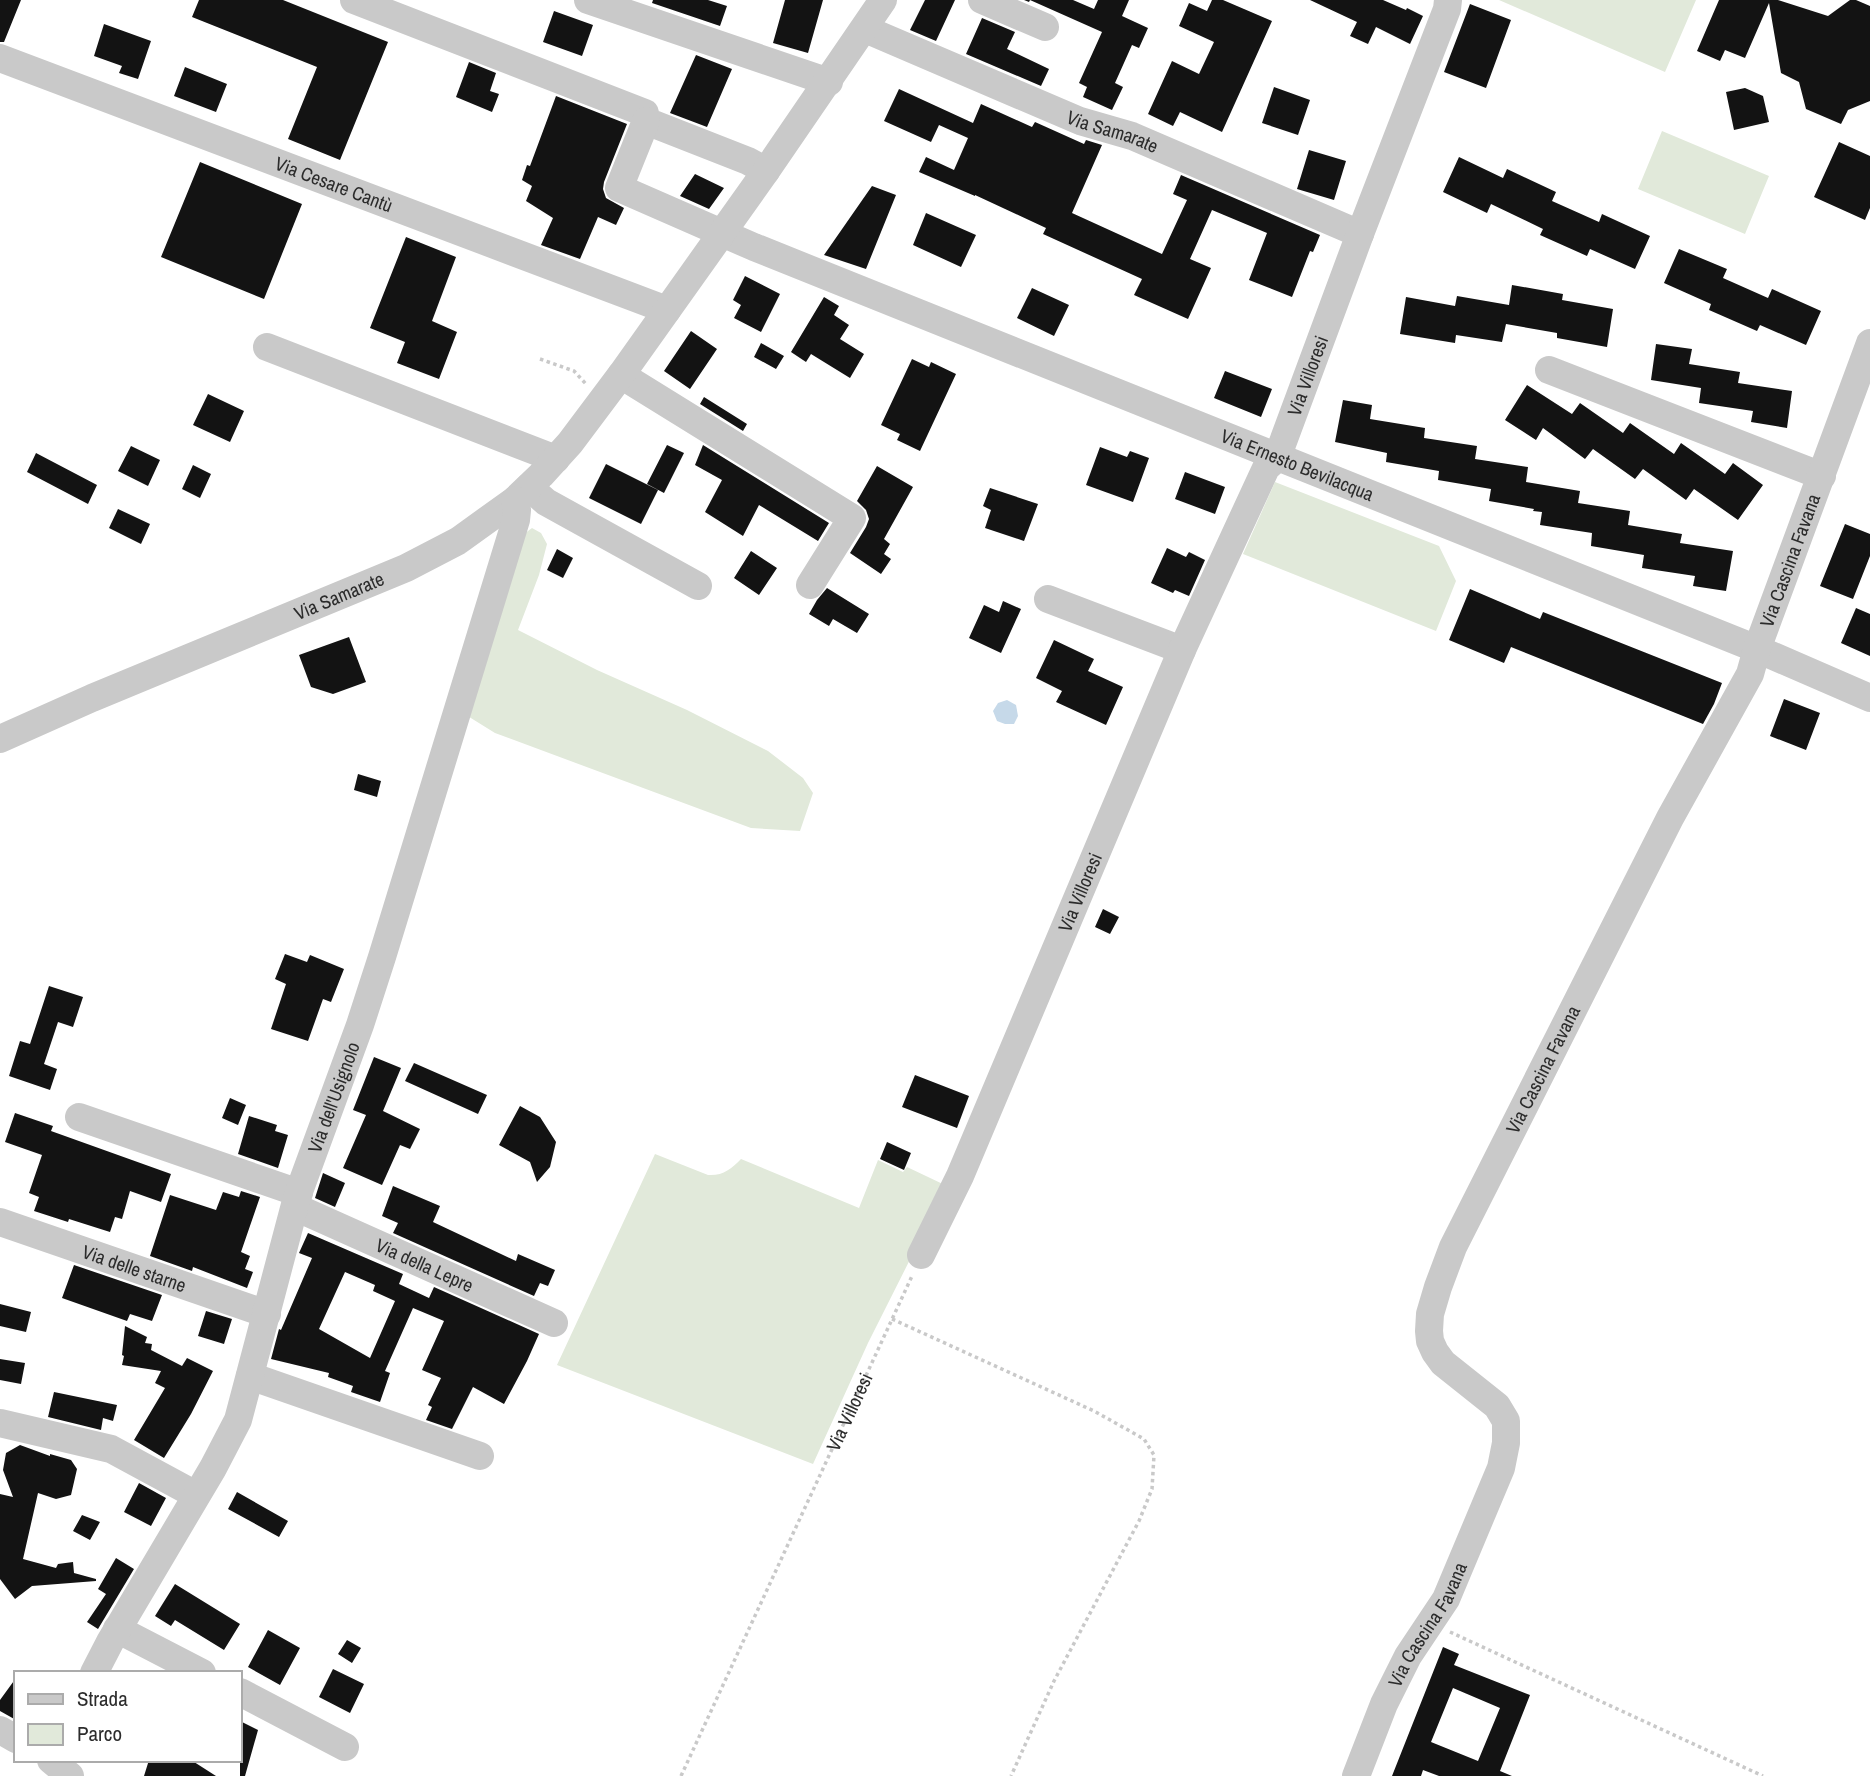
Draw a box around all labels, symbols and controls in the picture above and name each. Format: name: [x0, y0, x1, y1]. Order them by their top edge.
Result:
street label: Via Samarate: [1063, 104, 1162, 159]
street label: Via Cesare Cantù: [272, 150, 396, 218]
street label: Via Villoresi: [1281, 332, 1334, 420]
street label: Via Ernesto Bevilacqua: [1217, 422, 1378, 507]
street label: Via Cascina Favana: [1753, 490, 1826, 631]
street label: Via Samarate: [290, 566, 388, 626]
street label: Via Villoresi: [1051, 849, 1108, 936]
street label: Via Cascina Favana: [1499, 1001, 1586, 1138]
street label: Via dell'Usignolo: [301, 1038, 366, 1156]
street label: Via della Lepre: [372, 1232, 478, 1298]
street label: Via delle starne: [79, 1238, 190, 1298]
street label: Via Villoresi: [820, 1369, 879, 1455]
street label: Via Cascina Favana: [1382, 1558, 1473, 1691]
legend: [14, 1671, 242, 1762]
text: Strada: [77, 1684, 128, 1713]
text: Parco: [77, 1719, 122, 1748]

